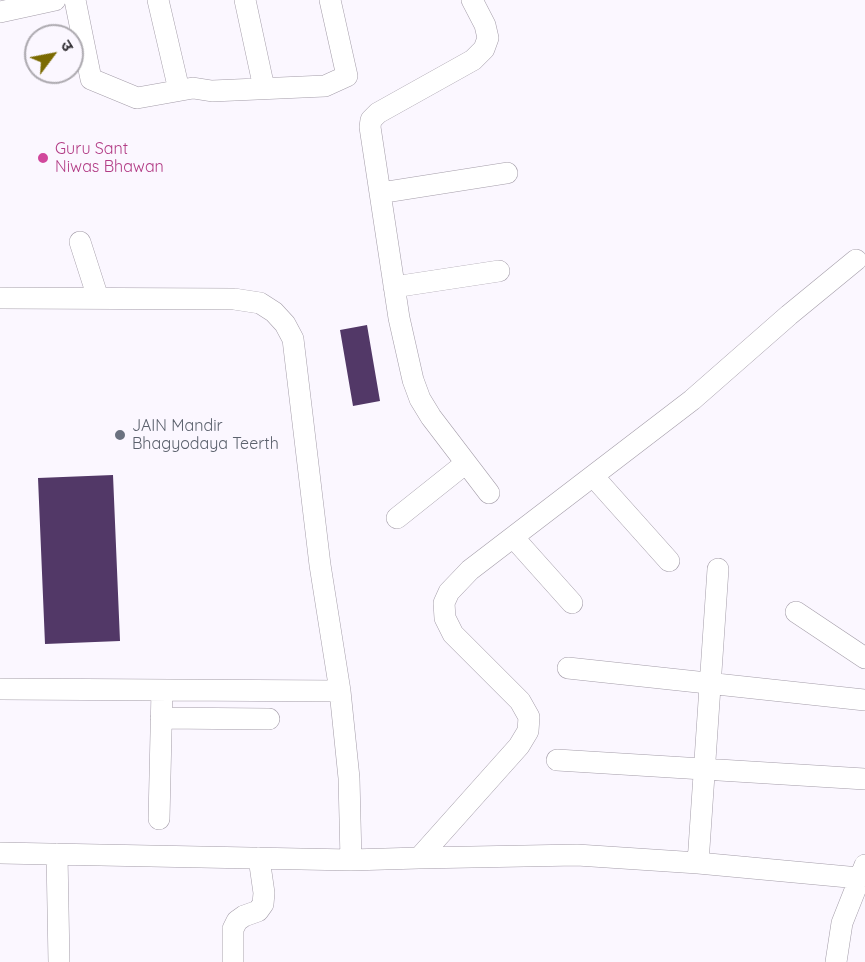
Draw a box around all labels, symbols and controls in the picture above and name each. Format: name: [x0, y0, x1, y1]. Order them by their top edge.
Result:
north arrow: [24, 24, 84, 84]
text: उ: [57, 36, 79, 55]
place label: Guru Sant Niwas Bhawan: [55, 139, 164, 177]
marker: Guru Sant Niwas Bhawan: [36, 151, 50, 165]
place label: JAIN Mandir Bhagyodaya Teerth: [132, 416, 279, 454]
marker: JAIN Mandir Bhagyodaya Teerth: [113, 428, 127, 442]

